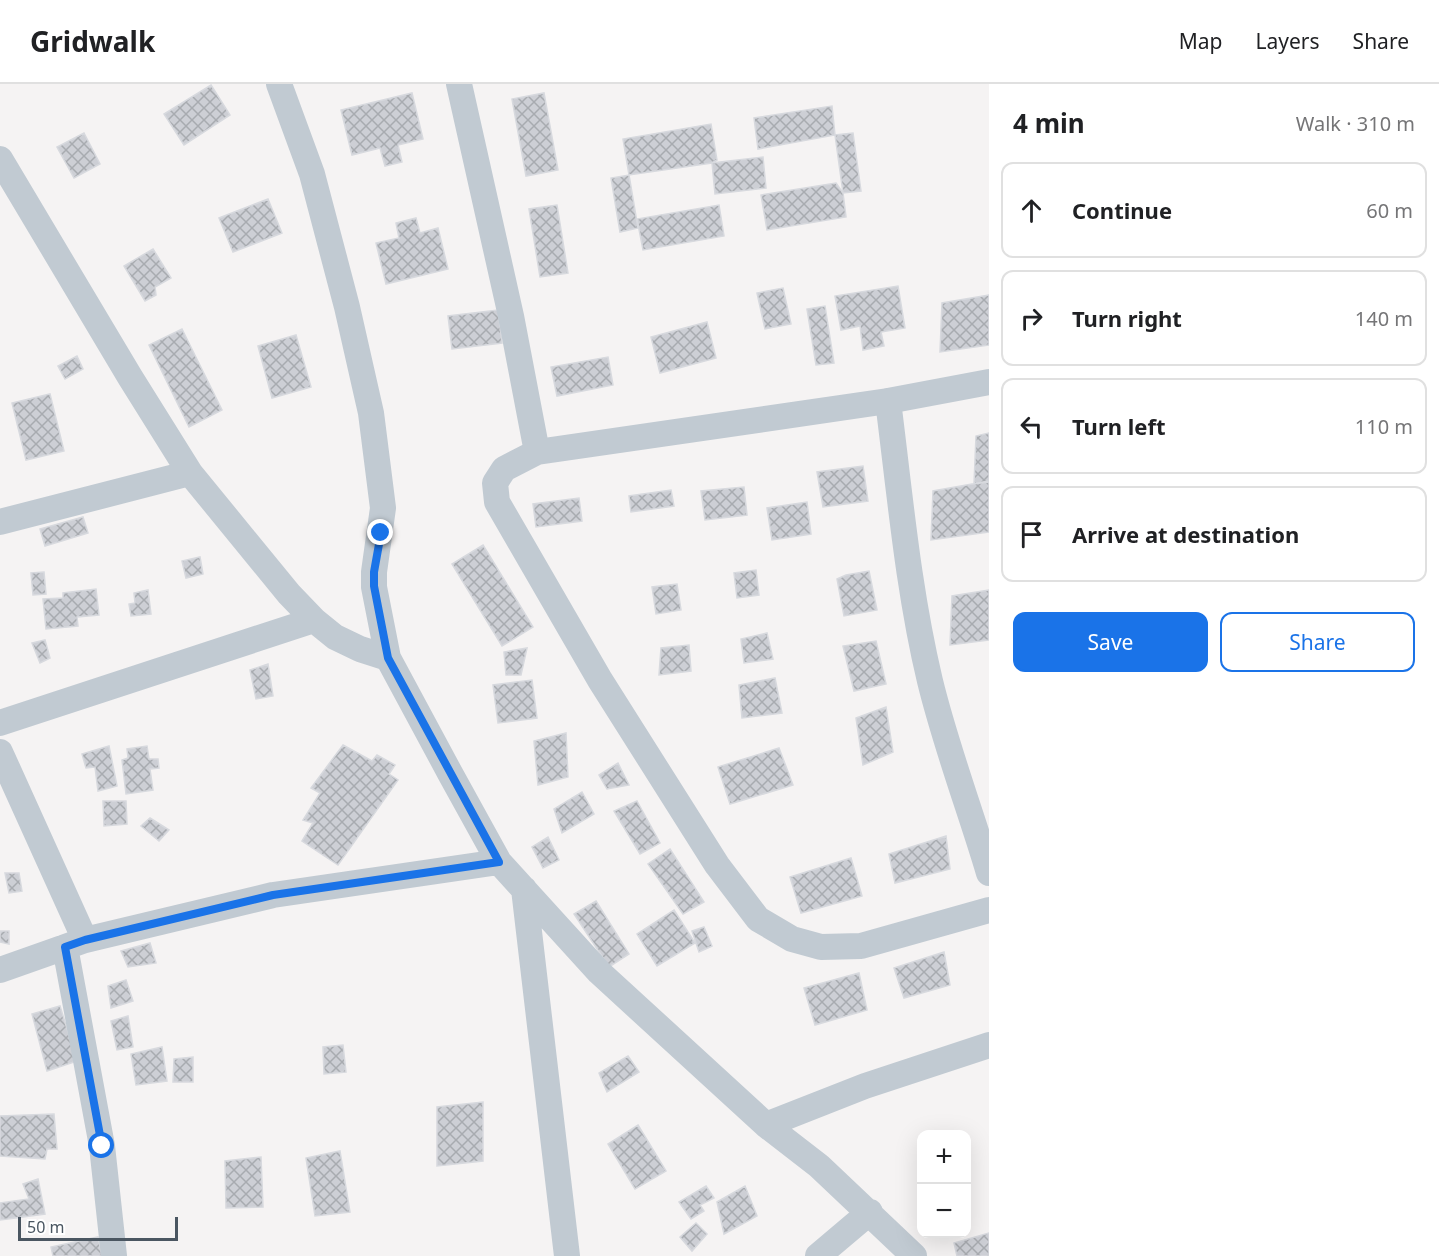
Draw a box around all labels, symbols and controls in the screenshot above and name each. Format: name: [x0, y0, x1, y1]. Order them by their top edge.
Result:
text: Gridwalk: [30, 22, 155, 60]
text: Map: [1179, 27, 1223, 55]
text: Layers: [1256, 27, 1320, 55]
text: Share: [1353, 27, 1409, 55]
text: 4 min: [1013, 105, 1085, 141]
text: Walk · 310 m: [1296, 110, 1415, 137]
icon: ahead: [1015, 194, 1048, 227]
text: Continue: [1072, 195, 1172, 225]
text: 60 m: [1366, 197, 1413, 224]
icon: right: [1015, 302, 1048, 335]
text: Turn right: [1072, 303, 1182, 333]
text: 140 m: [1355, 305, 1413, 332]
icon: left: [1015, 410, 1048, 443]
text: Turn left: [1072, 411, 1166, 441]
text: 110 m: [1355, 413, 1413, 440]
icon: arrive: [1015, 518, 1048, 551]
route end: [367, 519, 393, 545]
text: Arrive at destination: [1072, 519, 1299, 549]
button: Save: [1013, 612, 1208, 672]
button: Share: [1220, 612, 1415, 672]
map controls: [917, 1130, 971, 1238]
button: +: [917, 1130, 971, 1184]
route start: [88, 1132, 114, 1158]
button: −: [917, 1184, 971, 1238]
scale bar: [18, 1214, 178, 1242]
text: 50 m: [27, 1216, 64, 1238]

